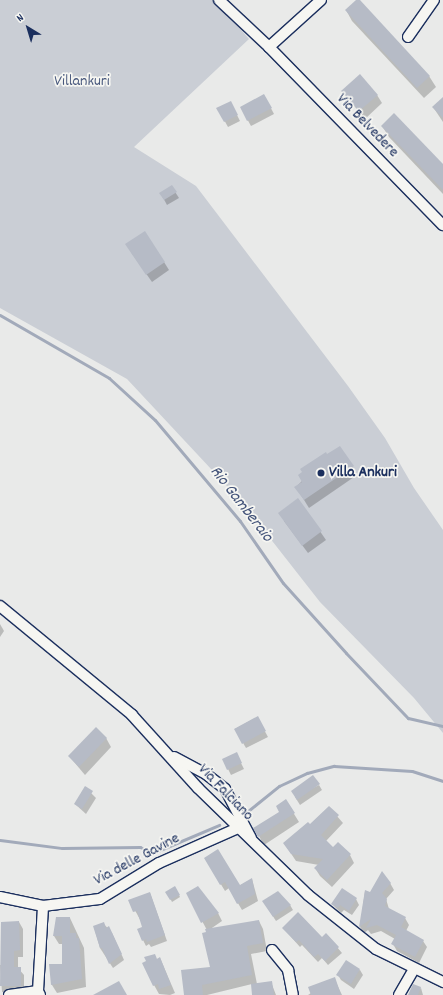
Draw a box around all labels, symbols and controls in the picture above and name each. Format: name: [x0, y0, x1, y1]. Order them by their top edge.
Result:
north arrow: [8, 8, 48, 48]
text: N: [14, 11, 28, 27]
park label: Villankuri: [54, 72, 110, 92]
street label: Via Belvedere: [332, 90, 402, 162]
water label: Rio Gamberaio: [204, 463, 276, 547]
place label: Villa Ankuri: [329, 463, 397, 483]
marker: Villa Ankuri: [316, 468, 326, 478]
street label: Via Falciano: [193, 761, 257, 825]
street label: Via delle Gavine: [91, 829, 183, 891]

